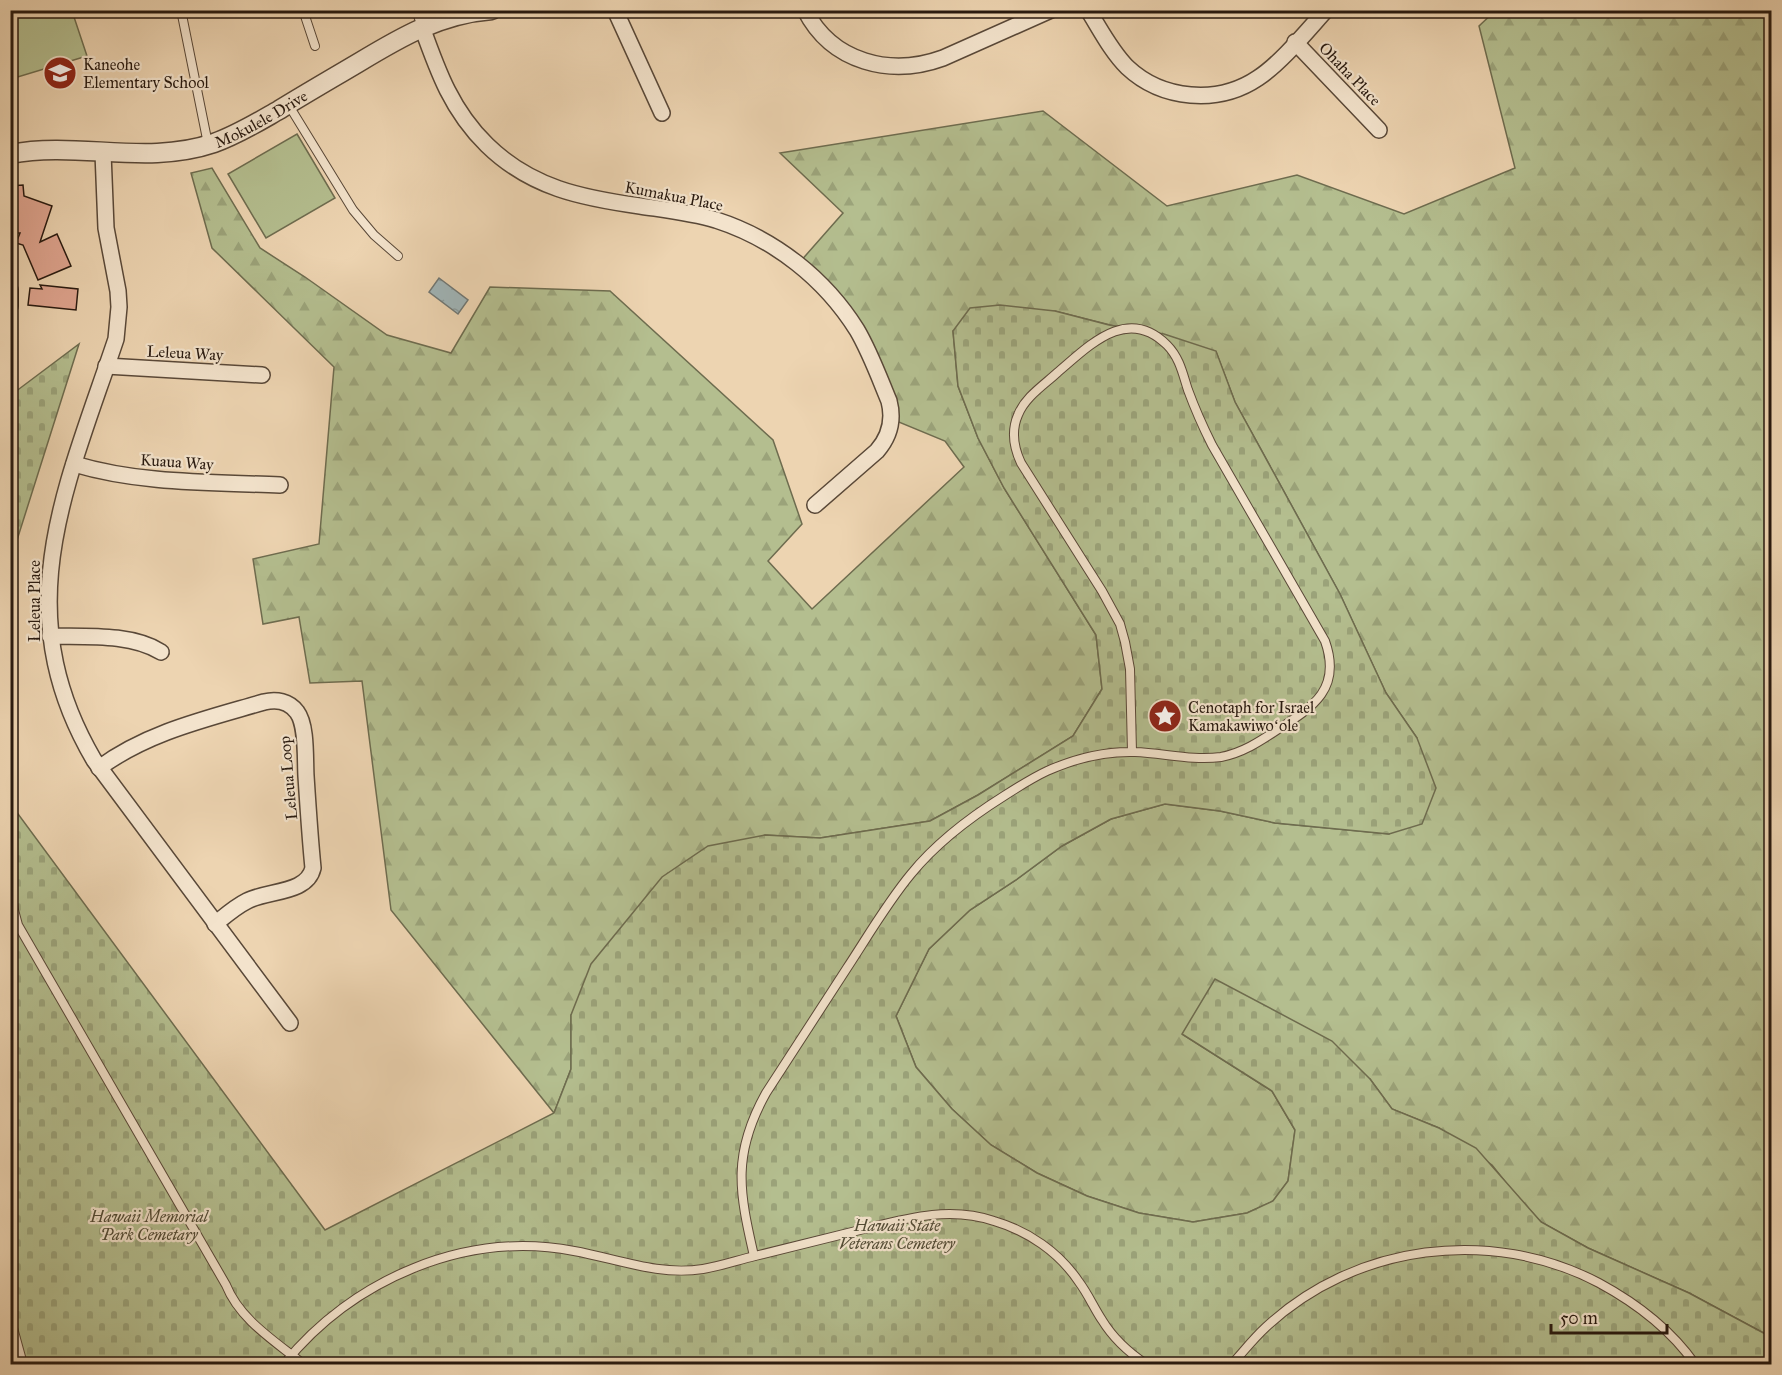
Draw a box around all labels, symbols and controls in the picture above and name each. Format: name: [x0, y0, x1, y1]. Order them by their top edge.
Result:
street label: Ohaha Place: [1315, 38, 1385, 110]
school or university icon: Kaneohe Elementary School: [42, 55, 78, 91]
place label: Kaneohe Elementary School: [83, 55, 209, 92]
street label: Mokulele Drive: [212, 86, 311, 152]
street label: Kumakua Place: [623, 177, 725, 215]
street label: Leleua Way: [146, 342, 224, 365]
street label: Kuaua Way: [140, 450, 215, 474]
street label: Leleua Place: [25, 560, 44, 642]
place icon: Cenotaph for Israel Kamakawiwoʻole: [1147, 698, 1183, 734]
place label: Cenotaph for Israel Kamakawiwoʻole: [1188, 698, 1315, 735]
street label: Leleua Loop: [275, 735, 301, 821]
park label: Hawaii Memorial Park Cemetary: [89, 1207, 210, 1244]
park label: Hawaii State Veterans Cemetery: [839, 1216, 956, 1253]
scale bar: [1551, 1297, 1666, 1335]
text: 50 m: [1560, 1307, 1598, 1329]

